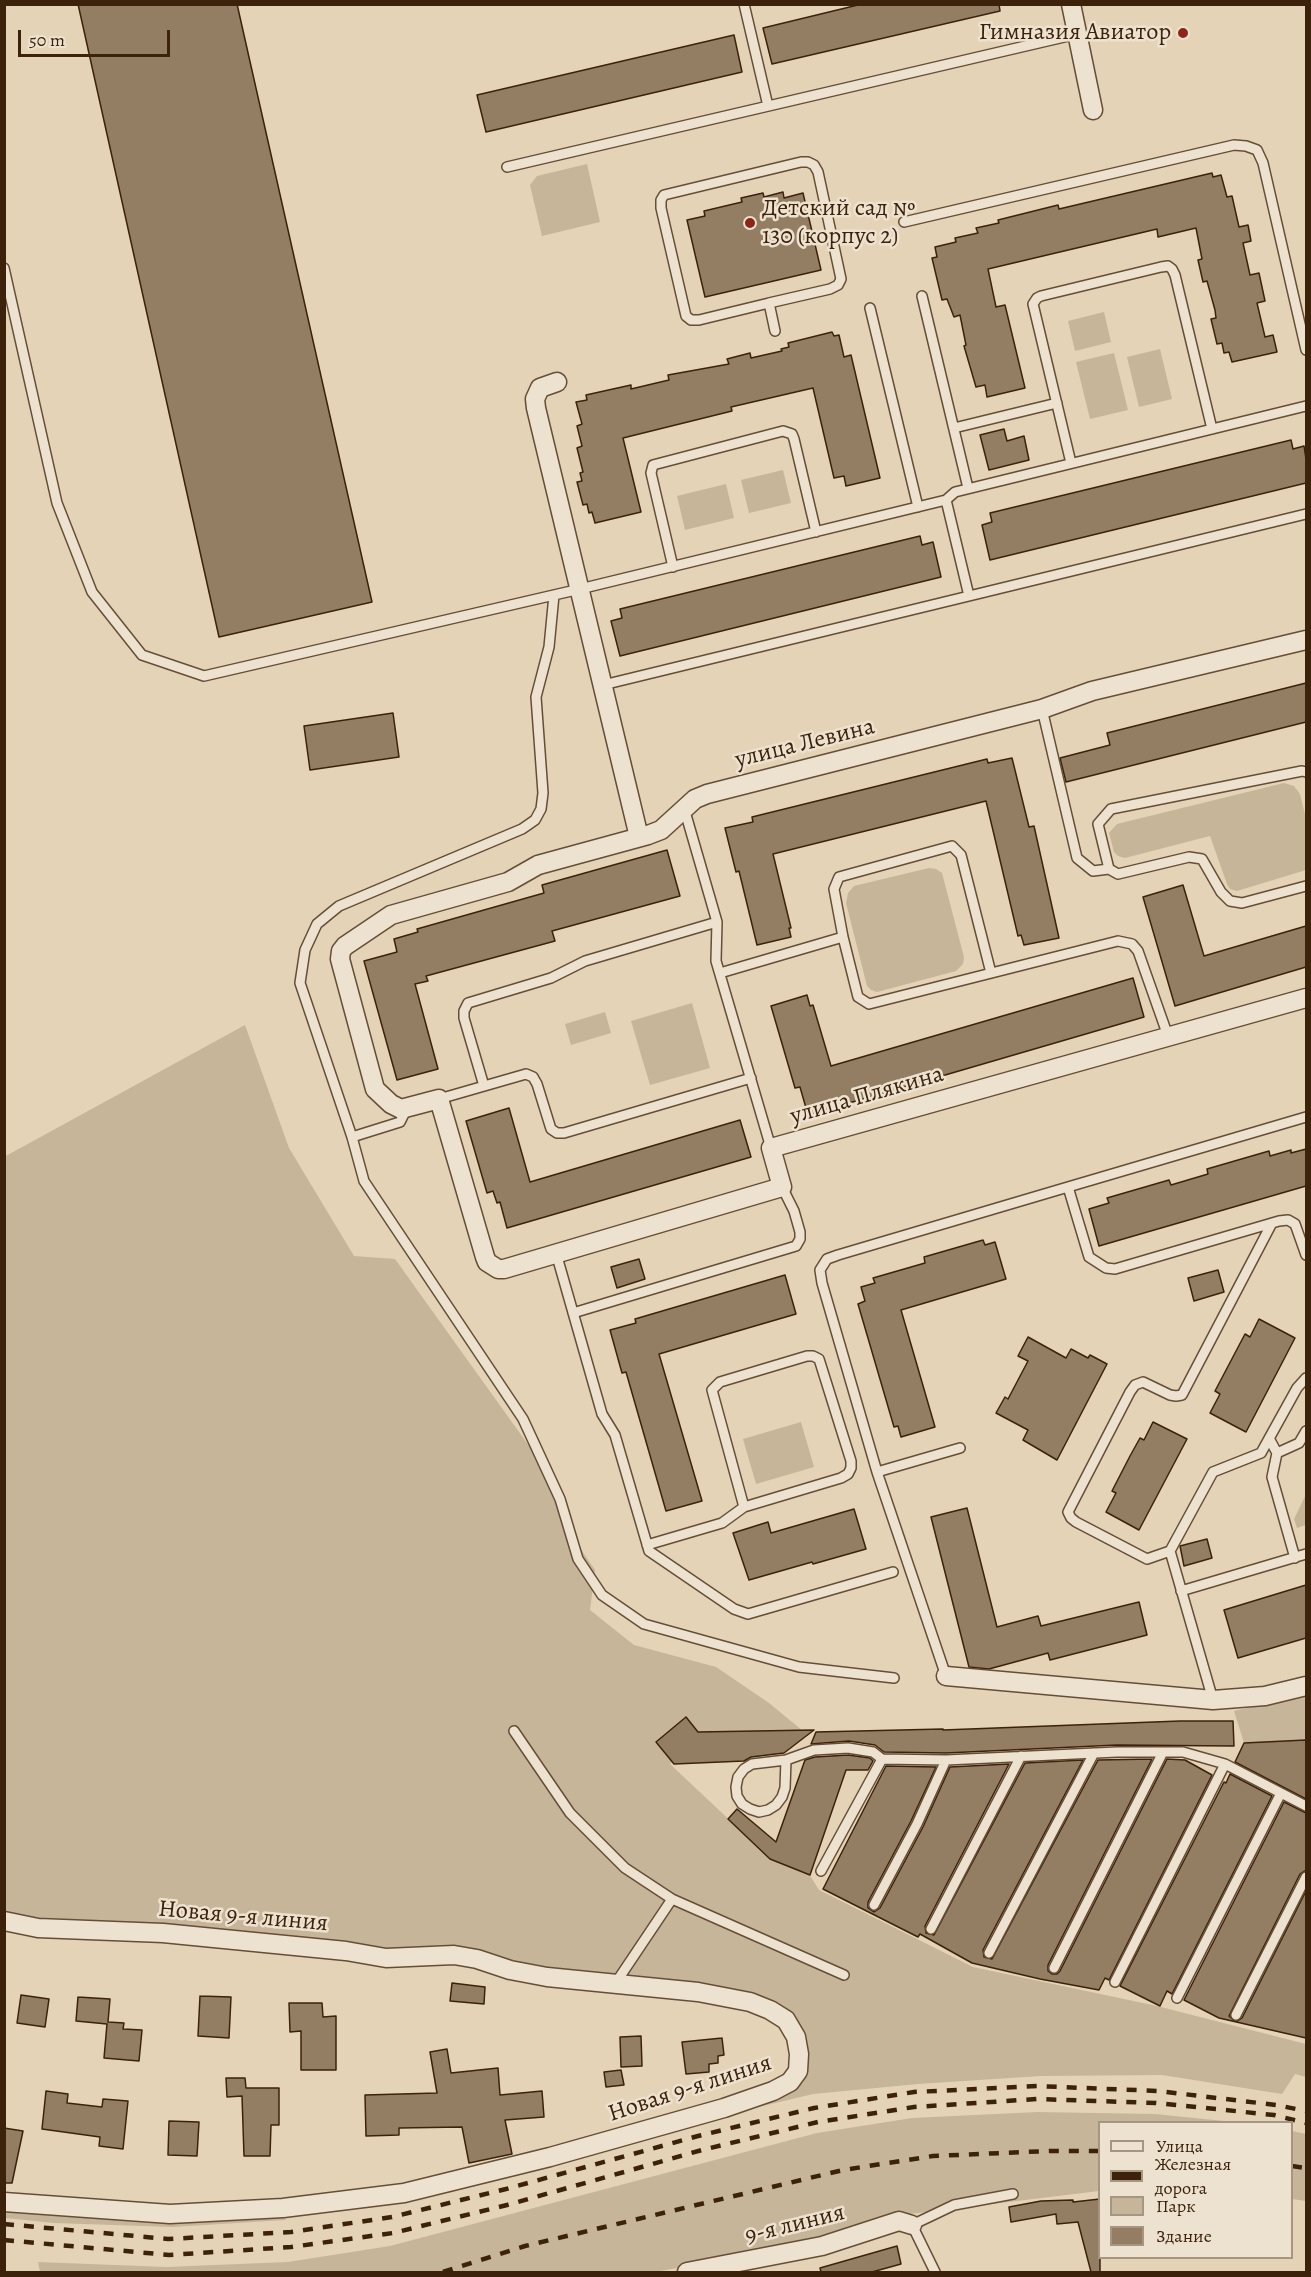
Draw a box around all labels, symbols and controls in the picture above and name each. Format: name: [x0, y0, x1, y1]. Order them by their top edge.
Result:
scale bar: [21, 18, 172, 56]
place label: Гимназия Авиатор: [979, 19, 1171, 47]
marker: Гимназия Авиатор: [1176, 26, 1190, 40]
text: 50 m: [29, 28, 65, 52]
place label: Детский сад № 130 (корпус 2): [762, 195, 915, 251]
marker: Детский сад № 130 (корпус 2): [743, 216, 757, 230]
street label: улица Левина: [732, 713, 878, 775]
street label: улица Плякина: [787, 1060, 947, 1132]
street label: Новая 9-я линия: [157, 1895, 329, 1939]
street label: Новая 9-я линия: [605, 2049, 775, 2129]
legend: [1098, 2121, 1293, 2259]
text: Улица: [1156, 2134, 1203, 2158]
text: Железная дорога: [1155, 2152, 1231, 2200]
text: Парк: [1156, 2194, 1196, 2218]
street label: 9-я линия: [742, 2199, 848, 2251]
text: Здание: [1156, 2224, 1212, 2248]

